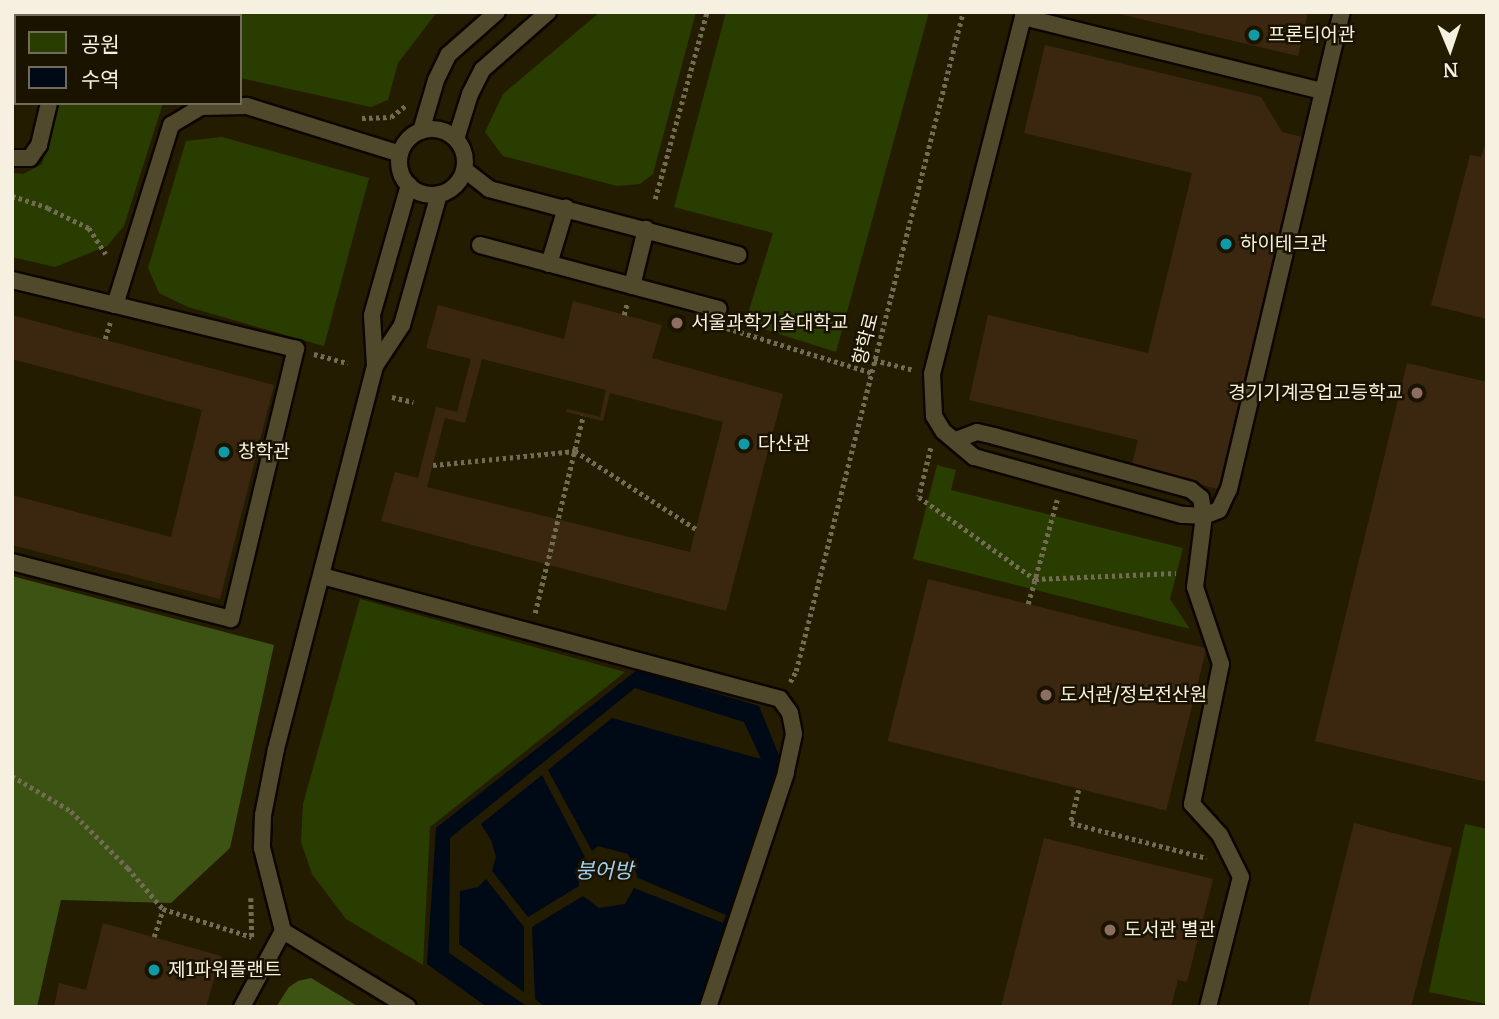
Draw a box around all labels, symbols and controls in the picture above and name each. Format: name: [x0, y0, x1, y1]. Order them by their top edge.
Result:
legend: [14, 14, 242, 105]
north arrow: [1415, 14, 1485, 84]
place label: 프론티어관: [1268, 24, 1355, 46]
marker: 프론티어관: [1246, 27, 1262, 43]
text: 공원: [81, 31, 120, 58]
text: N: [1443, 58, 1459, 82]
text: 수역: [81, 66, 120, 93]
place label: 하이테크관: [1240, 233, 1327, 255]
marker: 하이테크관: [1218, 236, 1234, 252]
street label: 향학로: [849, 311, 883, 367]
place label: 서울과학기술대학교: [691, 312, 848, 334]
marker: 서울과학기술대학교: [669, 315, 685, 331]
place label: 경기기계공업고등학교: [1228, 382, 1403, 404]
marker: 경기기계공업고등학교: [1409, 385, 1425, 401]
place label: 다산관: [758, 433, 810, 455]
marker: 다산관: [736, 436, 752, 452]
place label: 창학관: [238, 441, 290, 463]
marker: 창학관: [216, 444, 232, 460]
place label: 도서관/정보전산원: [1060, 684, 1207, 706]
marker: 도서관/정보전산원: [1038, 687, 1054, 703]
water label: 붕어방: [575, 858, 633, 884]
place label: 도서관 별관: [1124, 919, 1216, 941]
marker: 도서관 별관: [1102, 922, 1118, 938]
place label: 제1파워플랜트: [168, 959, 281, 981]
marker: 제1파워플랜트: [146, 962, 162, 978]

